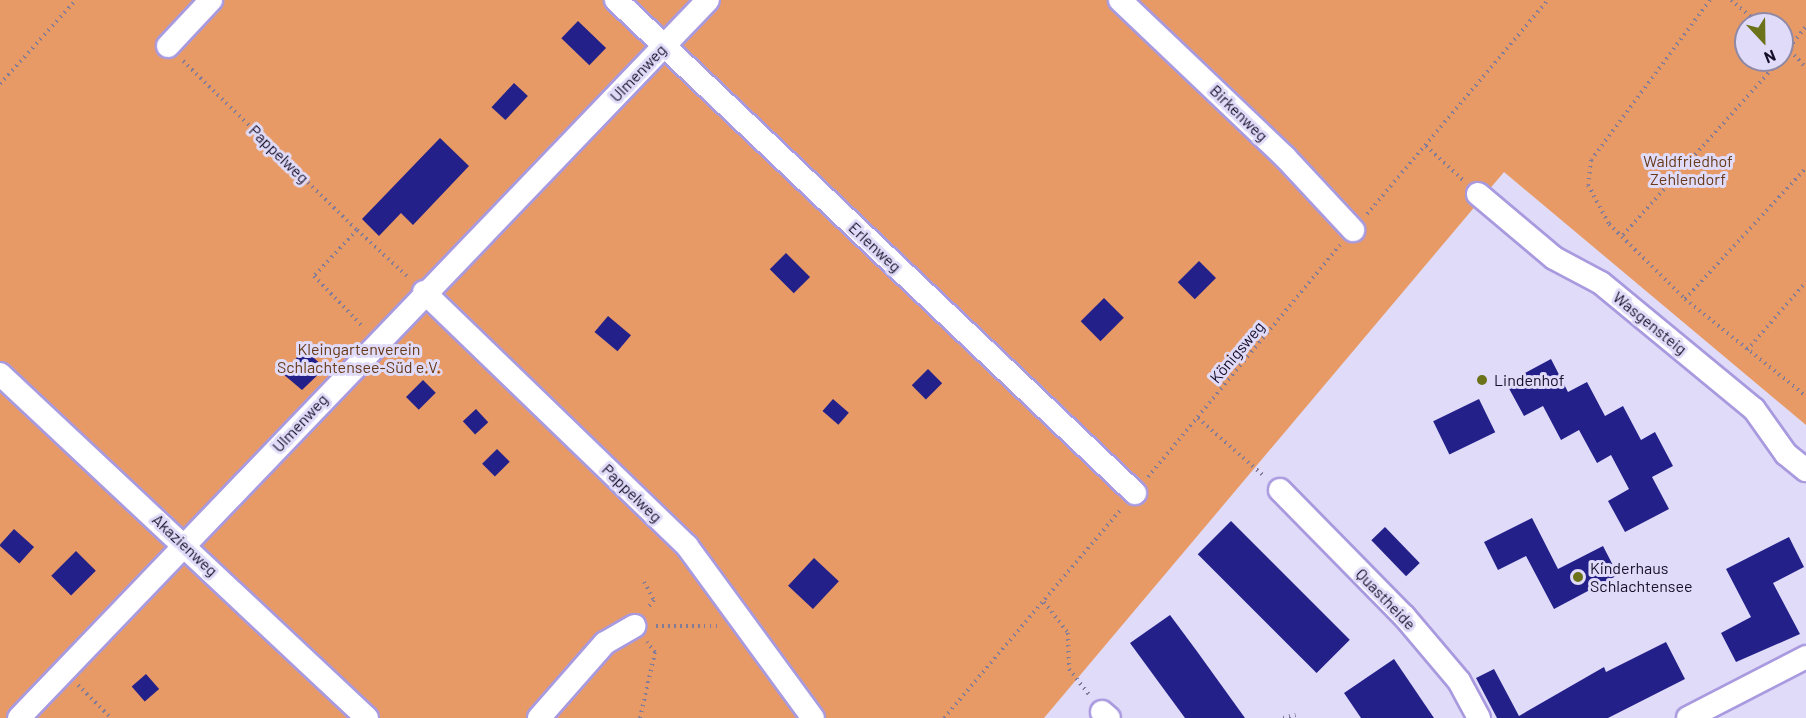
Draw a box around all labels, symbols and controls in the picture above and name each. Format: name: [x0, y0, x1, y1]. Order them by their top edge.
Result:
north arrow: [1734, 12, 1794, 72]
street label: Ulmenweg: [606, 40, 670, 106]
text: N: [1762, 46, 1779, 68]
street label: Birkenweg: [1206, 81, 1272, 145]
street label: Pappelweg: [245, 121, 313, 187]
park label: Waldfriedhof Zehlendorf: [1643, 151, 1733, 189]
street label: Erlenweg: [845, 218, 905, 276]
street label: Wasgensteig: [1609, 287, 1691, 359]
street label: Königsweg: [1206, 317, 1268, 387]
park label: Kleingartenverein Schlachtensee-Süd e.V.: [277, 339, 441, 377]
place label: Lindenhof: [1494, 370, 1564, 390]
marker: Lindenhof: [1475, 373, 1489, 387]
street label: Ulmenweg: [268, 390, 332, 456]
street label: Pappelweg: [598, 460, 666, 526]
street label: Akazienweg: [148, 510, 222, 580]
place label: Kinderhaus Schlachtensee: [1590, 558, 1693, 596]
street label: Quastheide: [1352, 564, 1420, 634]
marker: Kinderhaus Schlachtensee: [1571, 570, 1585, 584]

